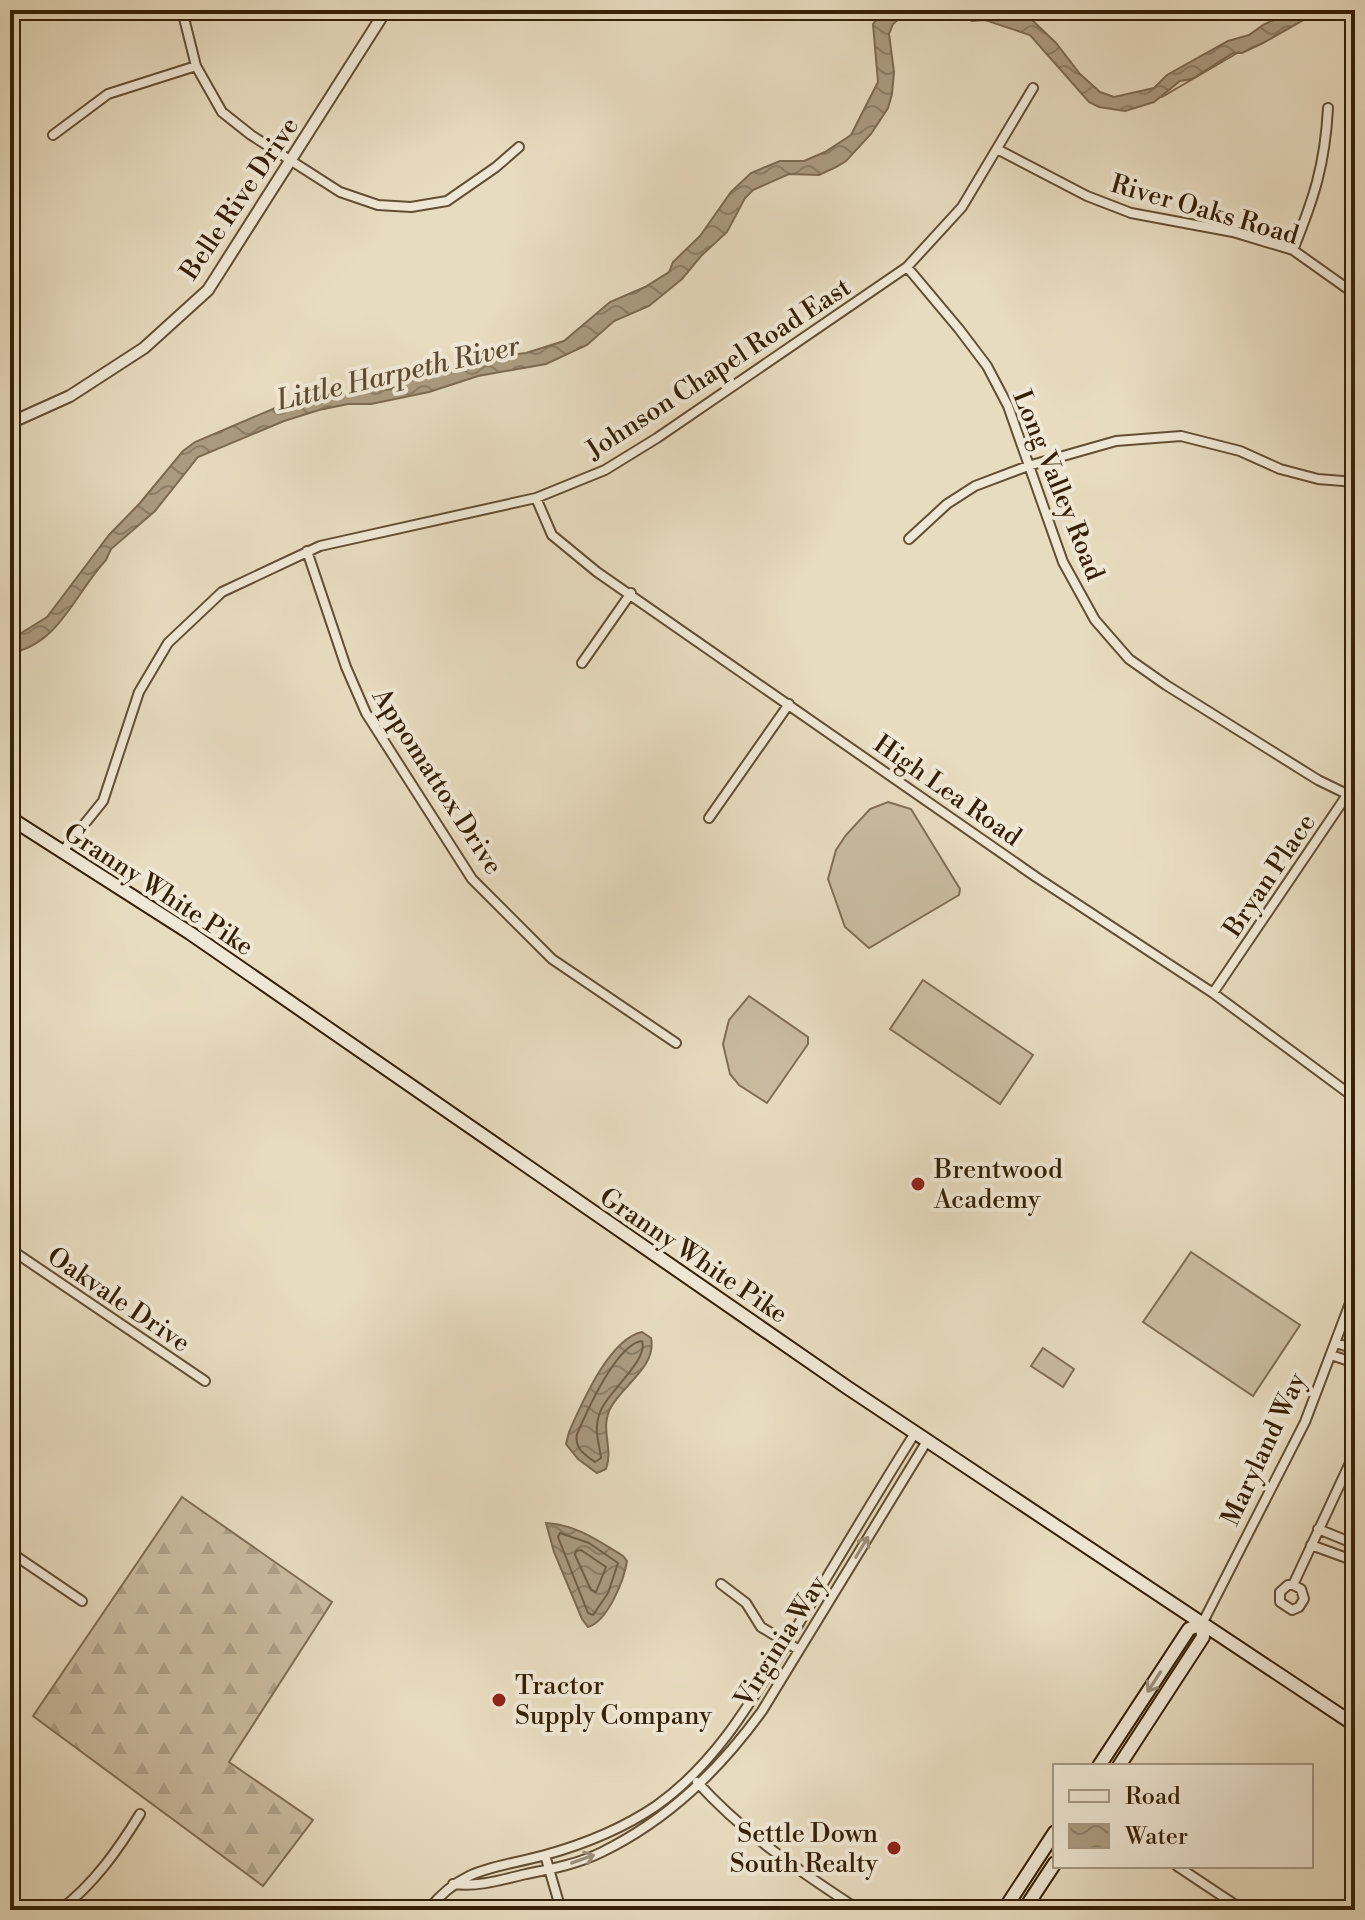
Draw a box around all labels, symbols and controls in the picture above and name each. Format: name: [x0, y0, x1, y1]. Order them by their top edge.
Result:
street label: Belle Rive Drive: [173, 111, 306, 287]
street label: River Oaks Road: [1107, 168, 1303, 252]
street label: Johnson Chapel Road East: [579, 271, 857, 467]
water label: Little Harpeth River: [273, 328, 524, 419]
street label: Long Valley Road: [1005, 386, 1111, 585]
street label: Appomattox Drive: [365, 682, 509, 881]
street label: High Lea Road: [867, 728, 1028, 854]
street label: Bryan Place: [1216, 808, 1323, 944]
street label: Granny White Pike: [58, 817, 259, 963]
place label: Brentwood Academy: [933, 1154, 1063, 1216]
marker: Brentwood Academy: [909, 1175, 927, 1193]
street label: Granny White Pike: [593, 1181, 794, 1331]
street label: Oakvale Drive: [41, 1240, 196, 1359]
street label: Maryland Way: [1215, 1368, 1313, 1531]
one-way arrow: [854, 1536, 870, 1559]
street label: Virginia Way: [727, 1570, 834, 1714]
place label: Tractor Supply Company: [515, 1670, 712, 1732]
one-way arrow: [1145, 1671, 1162, 1693]
marker: Tractor Supply Company: [490, 1691, 508, 1709]
legend: [1053, 1764, 1313, 1868]
text: Road: [1125, 1782, 1181, 1812]
place label: Settle Down South Realty: [730, 1818, 878, 1880]
text: Water: [1124, 1822, 1188, 1852]
marker: Settle Down South Realty: [885, 1839, 903, 1857]
one-way arrow: [570, 1851, 595, 1865]

